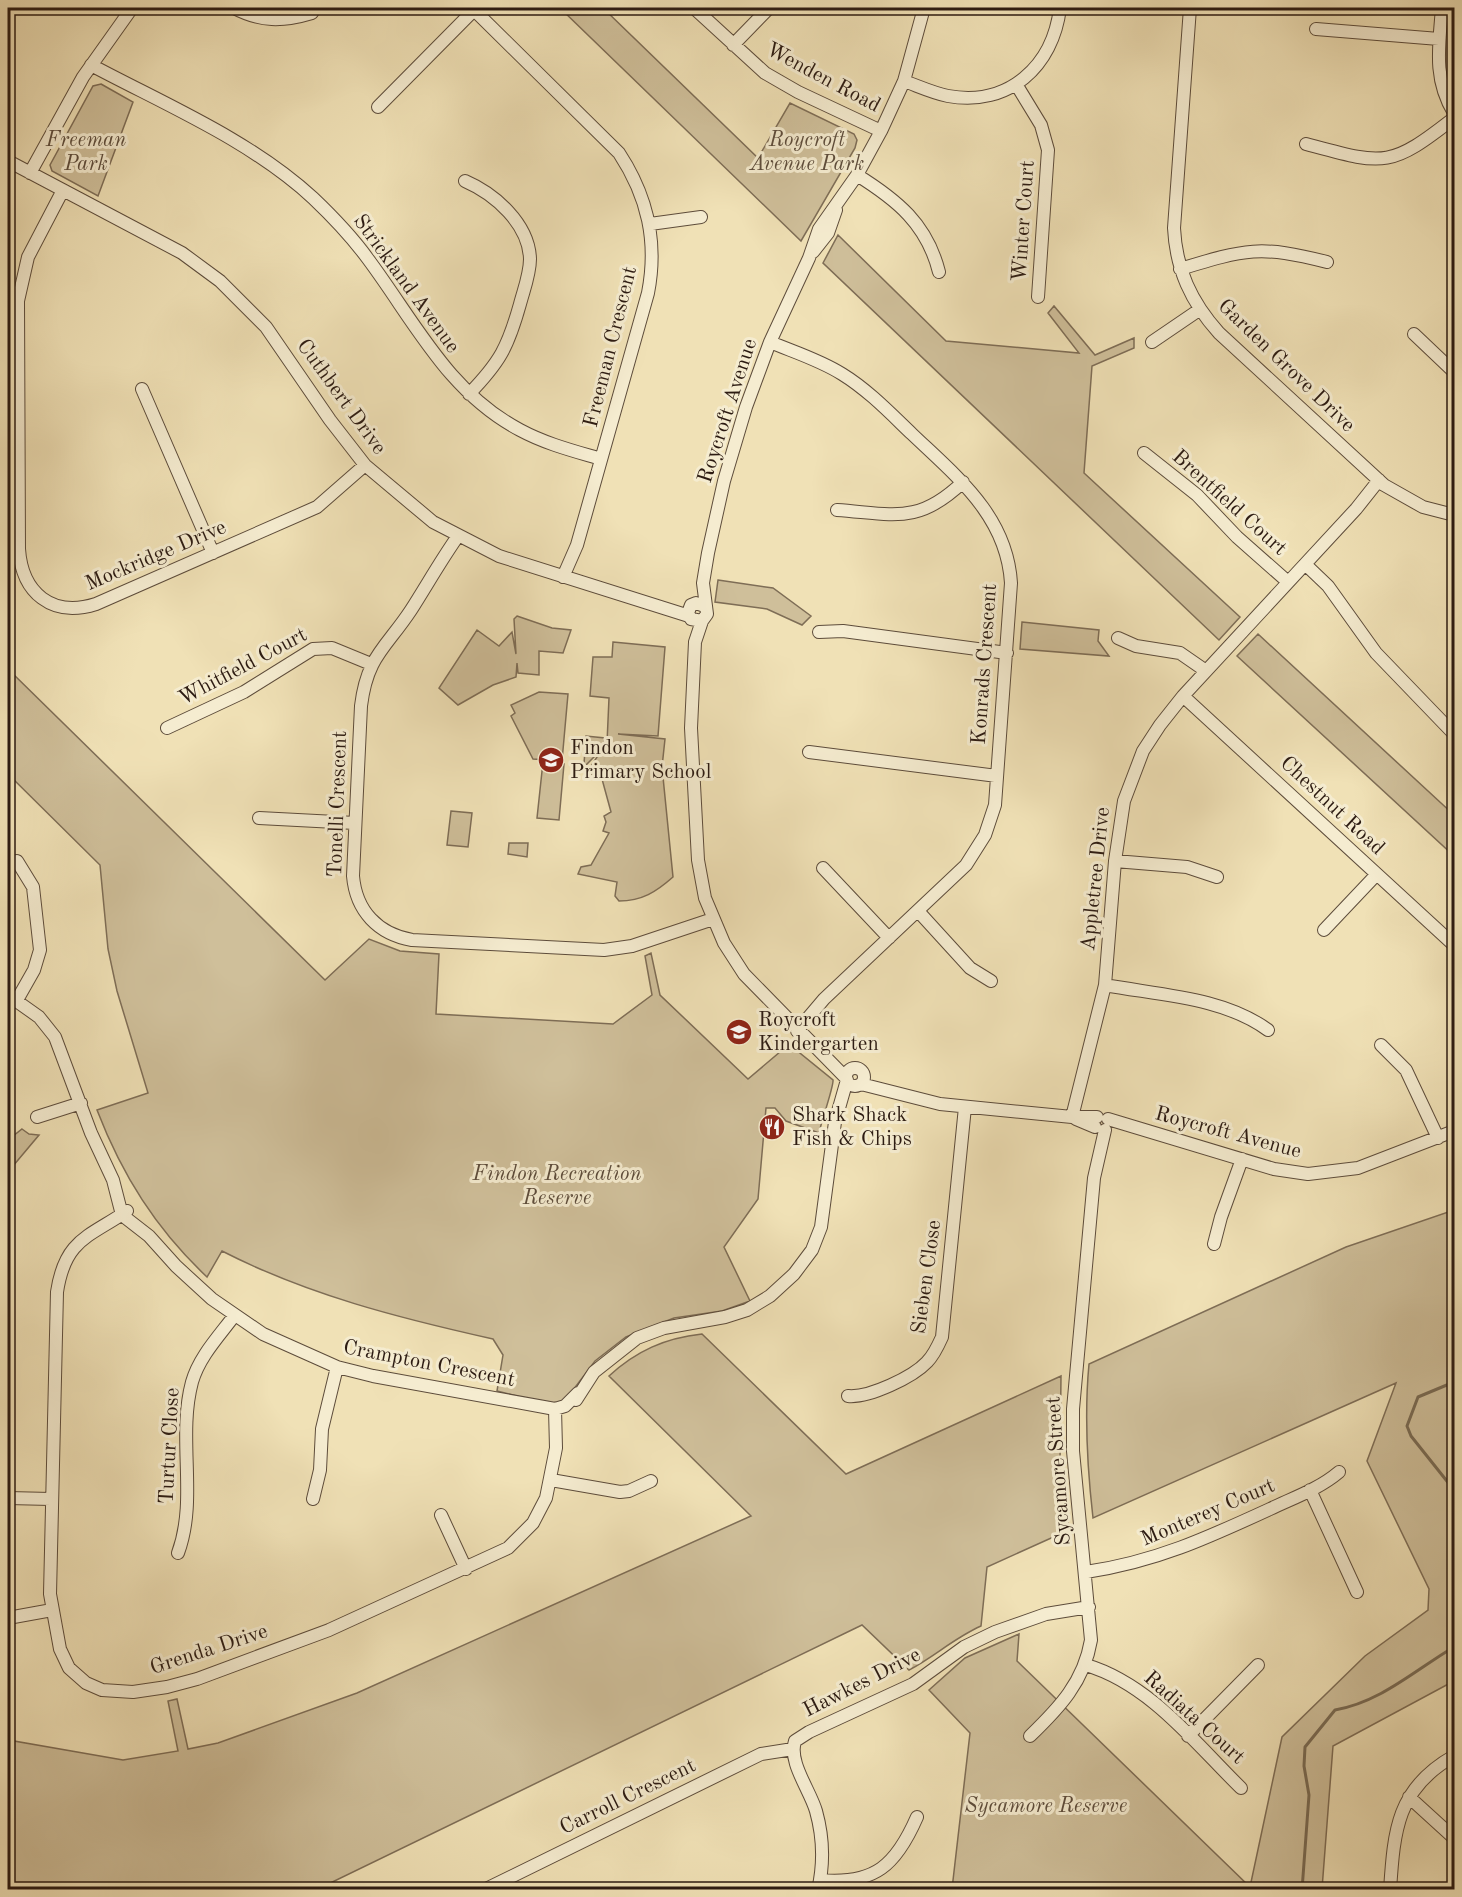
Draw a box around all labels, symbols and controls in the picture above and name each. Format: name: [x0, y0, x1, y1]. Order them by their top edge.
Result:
street label: Wenden Road: [762, 39, 884, 117]
park label: Freeman Park: [45, 130, 126, 175]
park label: Roycroft Avenue Park: [749, 130, 864, 175]
street label: Winter Court: [1009, 160, 1039, 282]
street label: Strickland Avenue: [349, 211, 463, 357]
street label: Freeman Crescent: [581, 264, 641, 430]
street label: Garden Grove Drive: [1213, 295, 1359, 437]
street label: Cuthbert Drive: [292, 336, 390, 458]
street label: Roycroft Avenue: [695, 336, 761, 486]
street label: Brentfield Court: [1168, 446, 1290, 560]
street label: Mockridge Drive: [83, 517, 229, 595]
street label: Konrads Crescent: [969, 583, 1001, 745]
street label: Whitfield Court: [175, 624, 311, 710]
street label: Tonelli Crescent: [325, 730, 351, 878]
place label: Findon Primary School: [570, 738, 712, 783]
school or university icon: Findon Primary School: [536, 745, 566, 775]
street label: Chestnut Road: [1276, 753, 1388, 859]
street label: Appletree Drive: [1078, 806, 1114, 952]
place label: Roycroft Kindergarten: [758, 1010, 879, 1055]
school or university icon: Roycroft Kindergarten: [724, 1017, 754, 1047]
street label: Roycroft Avenue: [1153, 1103, 1303, 1163]
place label: Shark Shack Fish & Chips: [792, 1105, 912, 1150]
restaurant icon: Shark Shack Fish & Chips: [757, 1112, 787, 1142]
park label: Findon Recreation Reserve: [471, 1164, 642, 1209]
street label: Sieben Close: [909, 1219, 945, 1335]
street label: Crampton Crescent: [341, 1337, 517, 1391]
street label: Turtur Close: [156, 1387, 184, 1505]
street label: Sycamore Street: [1043, 1396, 1075, 1546]
street label: Monterey Court: [1138, 1475, 1278, 1551]
street label: Grenda Drive: [148, 1621, 270, 1679]
street label: Hawkes Drive: [800, 1644, 924, 1722]
street label: Radiata Court: [1140, 1667, 1248, 1769]
street label: Carroll Crescent: [557, 1755, 699, 1839]
park label: Sycamore Reserve: [965, 1796, 1127, 1817]

